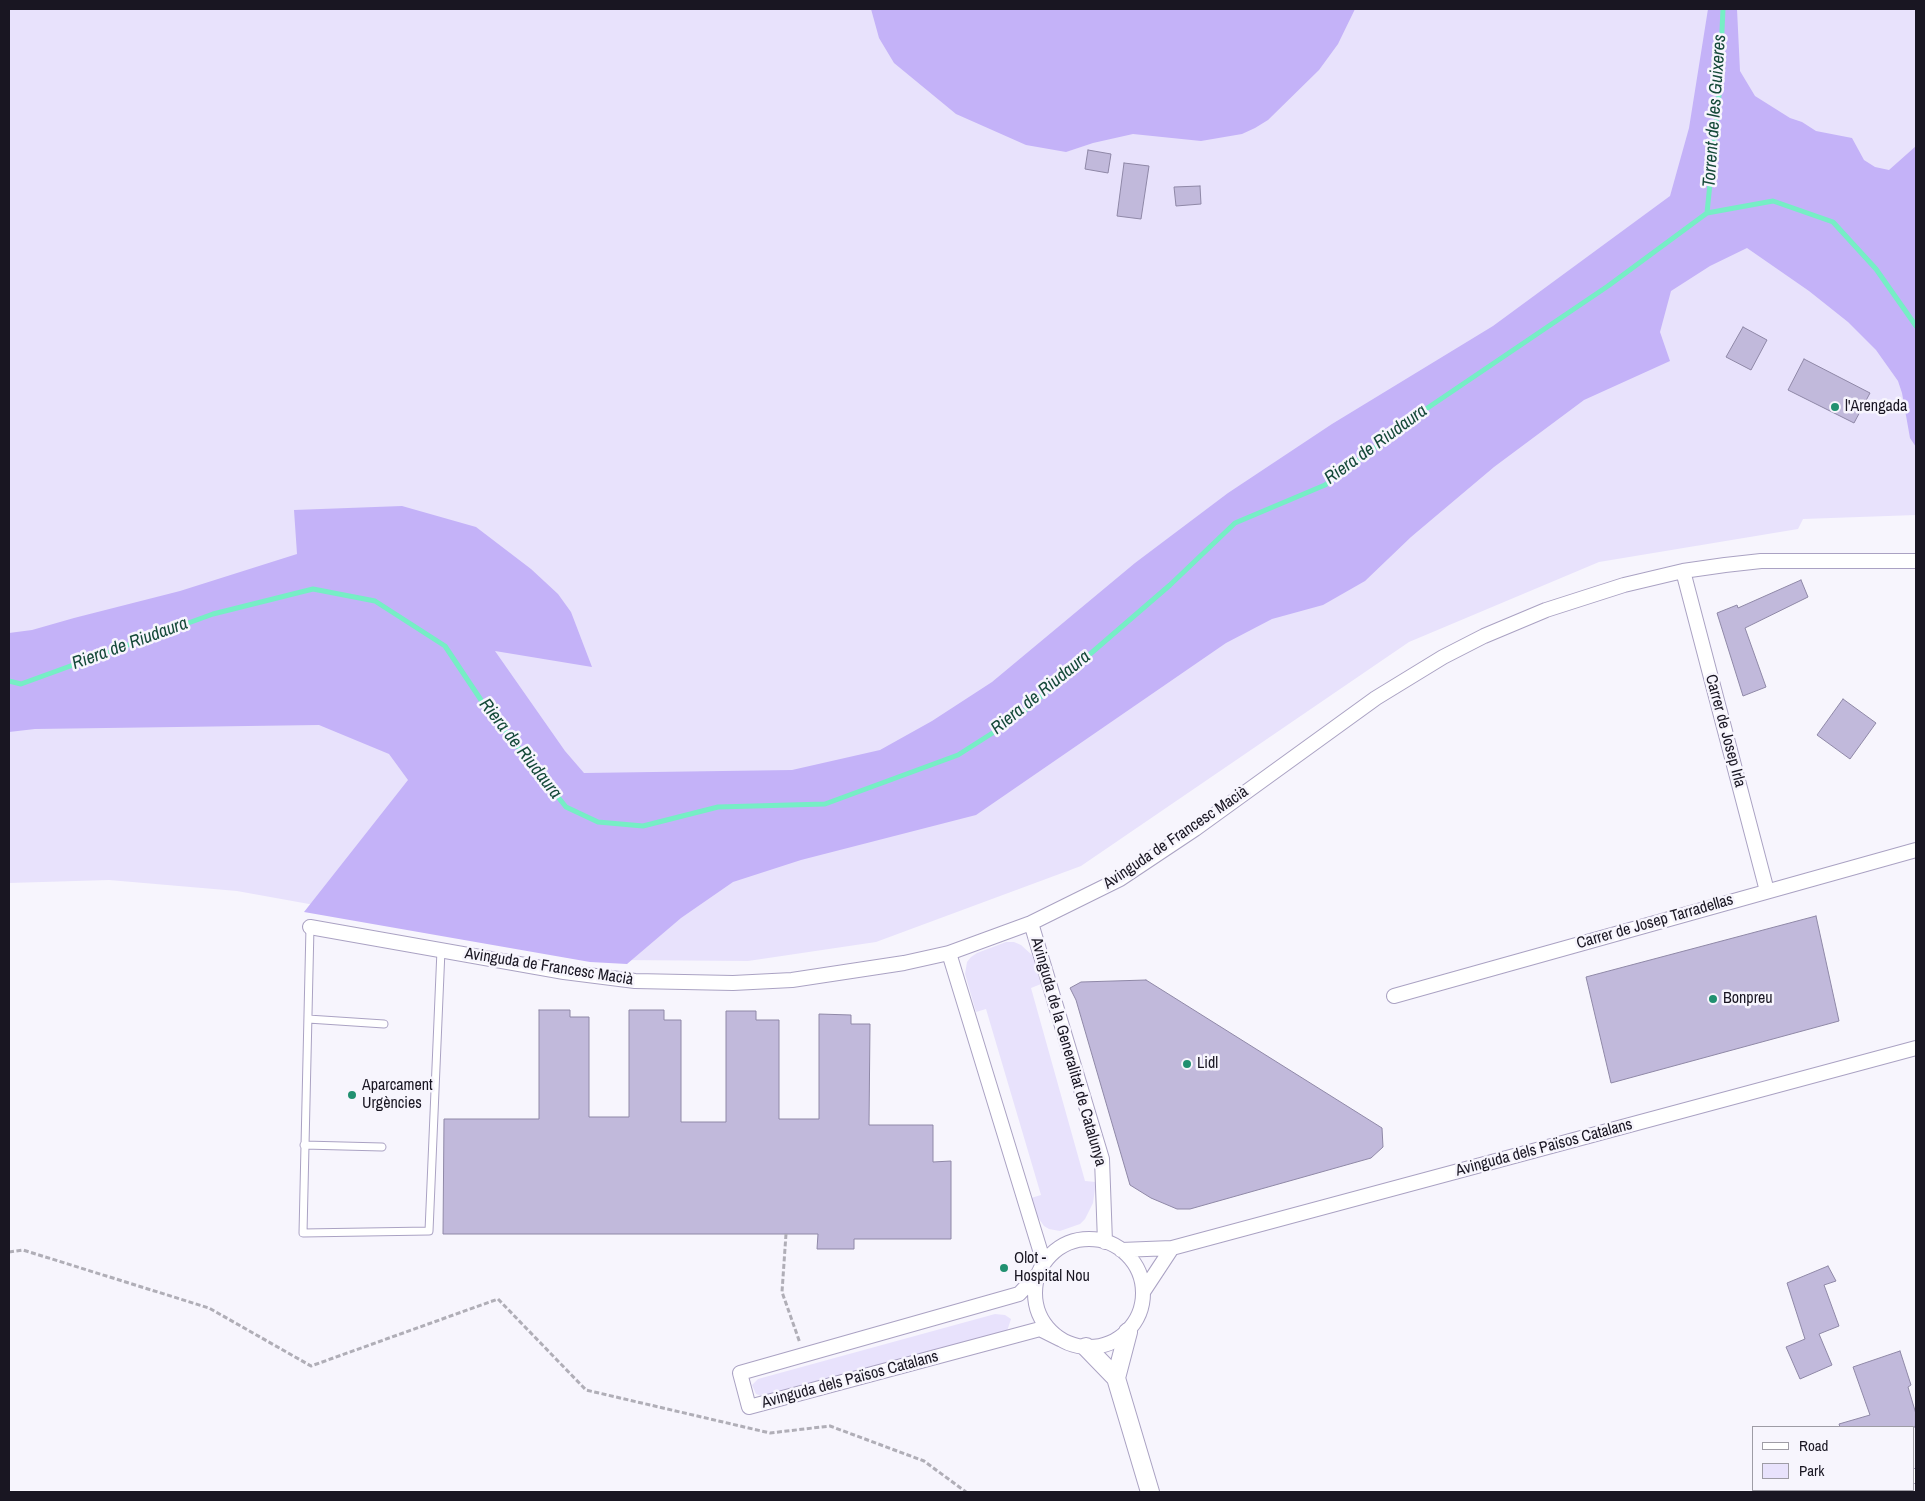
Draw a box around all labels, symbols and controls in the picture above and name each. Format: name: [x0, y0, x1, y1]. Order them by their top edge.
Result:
water label: Torrent de les Guixeres: [1699, 34, 1731, 188]
place label: l'Arengada: [1845, 397, 1907, 417]
water label: Riera de Riudaura: [1321, 401, 1431, 489]
marker: l'Arengada: [1829, 401, 1841, 413]
water label: Riera de Riudaura: [69, 613, 191, 675]
water label: Riera de Riudaura: [987, 646, 1095, 740]
street label: Carrer de Josep Irla: [1701, 673, 1749, 789]
water label: Riera de Riudaura: [474, 695, 566, 803]
street label: Avinguda de Francesc Macià: [1100, 782, 1252, 894]
street label: Carrer de Josep Tarradellas: [1574, 890, 1736, 954]
street label: Avinguda de la Generalitat de Catalunya: [1026, 936, 1110, 1168]
street label: Avinguda de Francesc Macià: [463, 944, 635, 990]
place label: Bonpreu: [1723, 989, 1773, 1009]
marker: Bonpreu: [1707, 993, 1719, 1005]
place label: Lidl: [1197, 1054, 1218, 1074]
marker: Lidl: [1181, 1058, 1193, 1070]
place label: Aparcament Urgències: [362, 1076, 433, 1114]
marker: Aparcament Urgències: [346, 1089, 358, 1101]
street label: Avinguda dels Països Catalans: [1454, 1115, 1634, 1181]
place label: Olot - Hospital Nou: [1014, 1249, 1090, 1287]
marker: Olot - Hospital Nou: [998, 1262, 1010, 1274]
street label: Avinguda dels Països Catalans: [760, 1347, 940, 1413]
legend: [1752, 1426, 1915, 1491]
text: Road: [1799, 1435, 1828, 1456]
text: Park: [1799, 1460, 1824, 1481]

